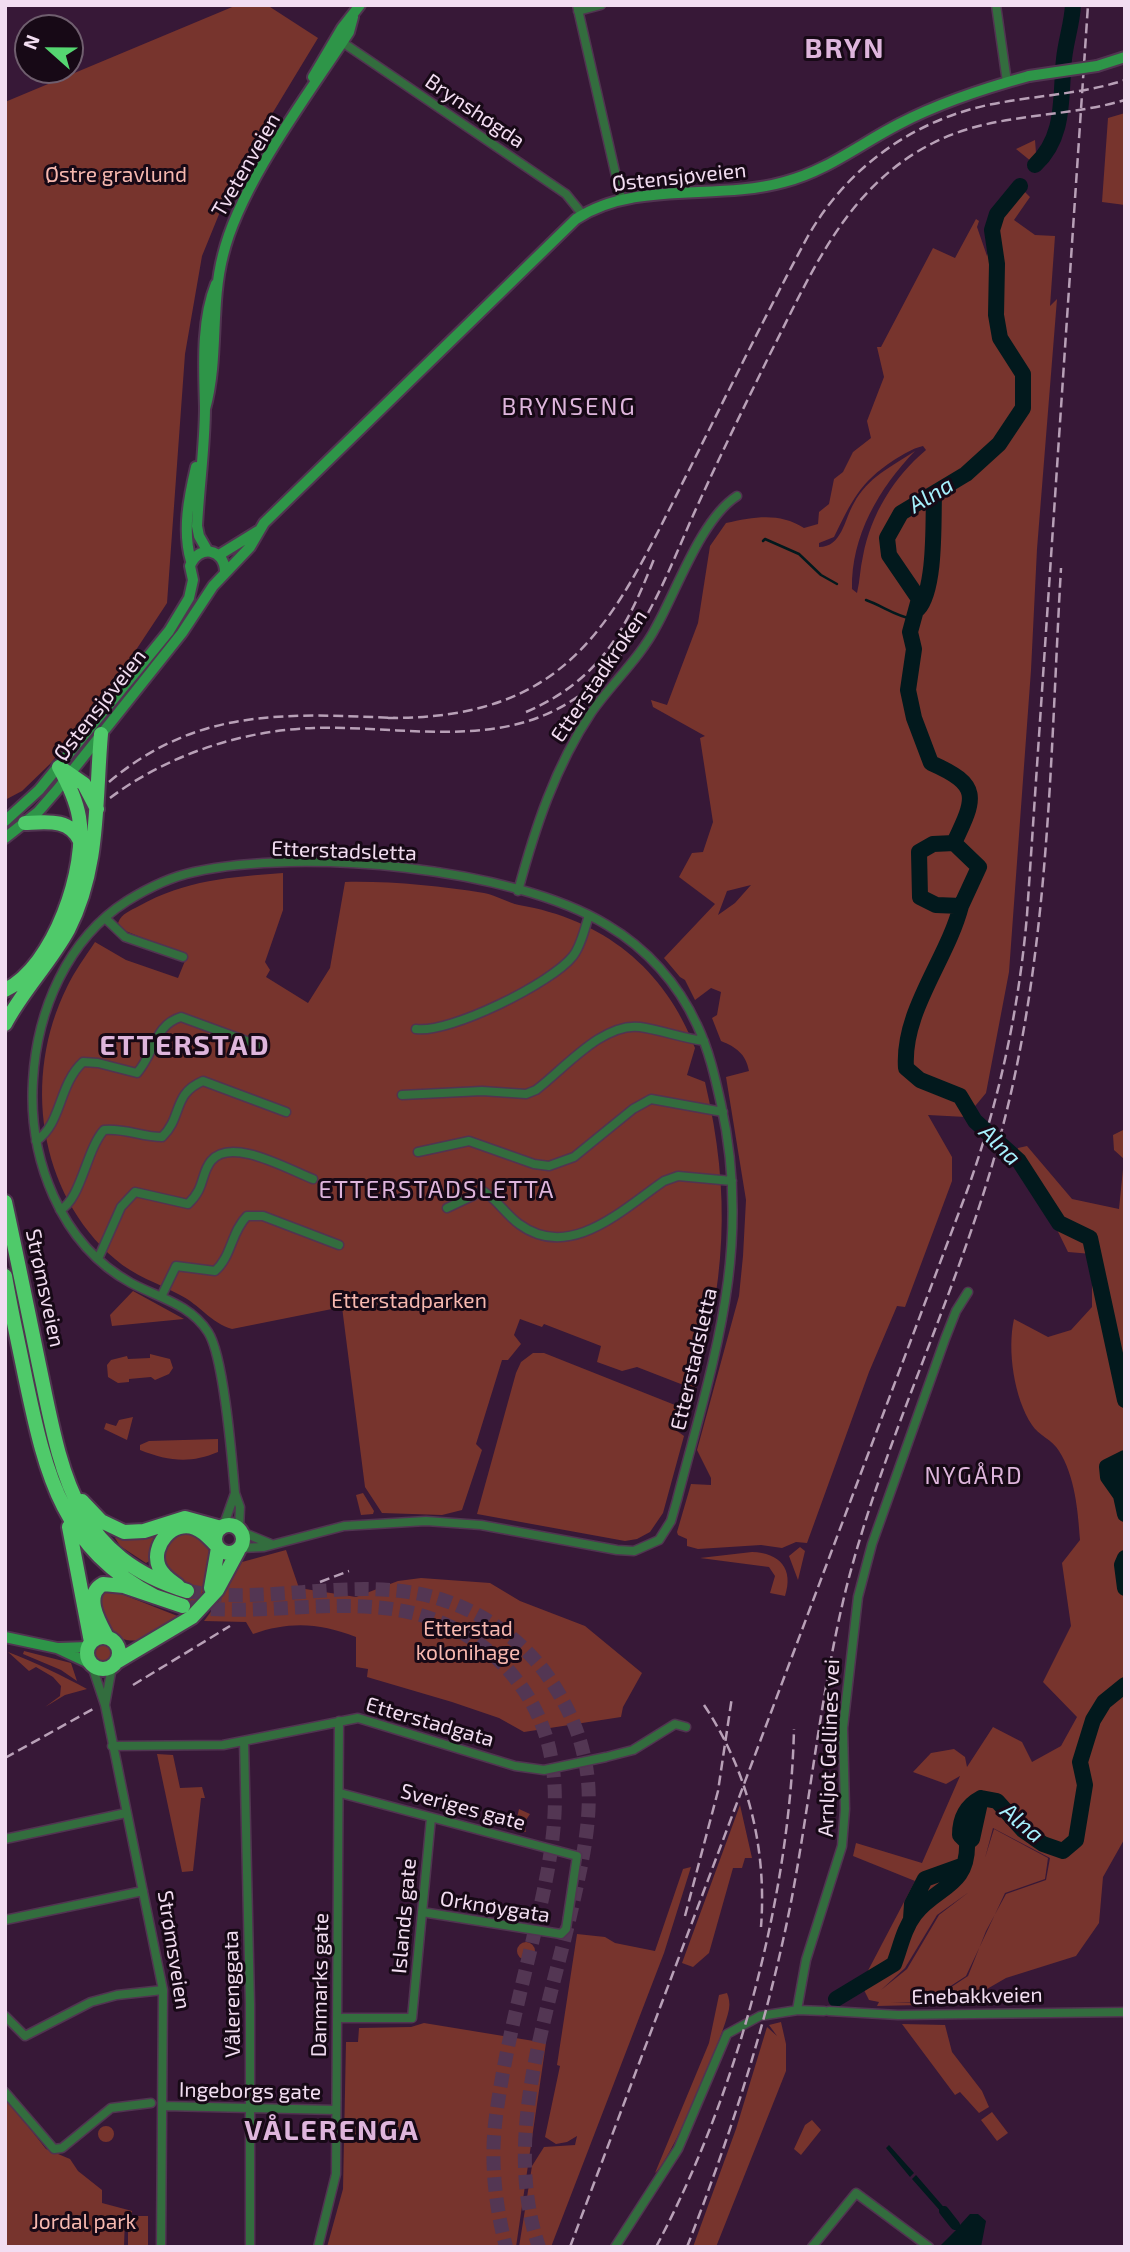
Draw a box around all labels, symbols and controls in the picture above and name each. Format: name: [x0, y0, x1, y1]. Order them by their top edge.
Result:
north arrow: [14, 14, 84, 84]
text: N: [18, 31, 44, 53]
district label: BRYN: [805, 32, 885, 66]
street label: Brynshøgda: [420, 68, 530, 154]
street label: Tvetenveien: [206, 109, 286, 221]
street label: Østensjøveien: [611, 157, 747, 197]
park label: Østre gravlund: [45, 162, 187, 188]
district label: BRYNSENG: [503, 393, 635, 421]
water label: Alna: [904, 471, 958, 519]
street label: Etterstadkroken: [545, 605, 653, 747]
street label: Østensjøveien: [49, 644, 151, 766]
street label: Etterstadsletta: [271, 836, 417, 866]
district label: ETTERSTAD: [101, 1029, 269, 1063]
water label: Alna: [973, 1118, 1027, 1172]
district label: ETTERSTADSLETTA: [320, 1176, 554, 1204]
street label: Strømsveien: [20, 1227, 70, 1349]
street label: Etterstadsletta: [665, 1285, 723, 1433]
park label: Etterstadparken: [331, 1288, 487, 1314]
district label: NYGÅRD: [925, 1462, 1023, 1490]
park label: Etterstad kolonihage: [416, 1616, 520, 1666]
street label: Arnljot Gellines vei: [813, 1659, 845, 1837]
street label: Etterstadgata: [363, 1692, 497, 1752]
street label: Sveriges gate: [398, 1778, 528, 1836]
water label: Alna: [995, 1797, 1049, 1849]
street label: Islands gate: [386, 1857, 422, 1975]
street label: Orknøygata: [438, 1886, 552, 1928]
street label: Strømsveien: [152, 1889, 196, 2011]
street label: Danmarks gate: [306, 1913, 334, 2057]
street label: Vålerenggata: [218, 1930, 246, 2058]
street label: Enebakkveien: [911, 1982, 1043, 2010]
street label: Ingeborgs gate: [179, 2077, 321, 2105]
district label: VÅLERENGA: [245, 2114, 419, 2148]
park label: Jordal park: [32, 2209, 136, 2235]

